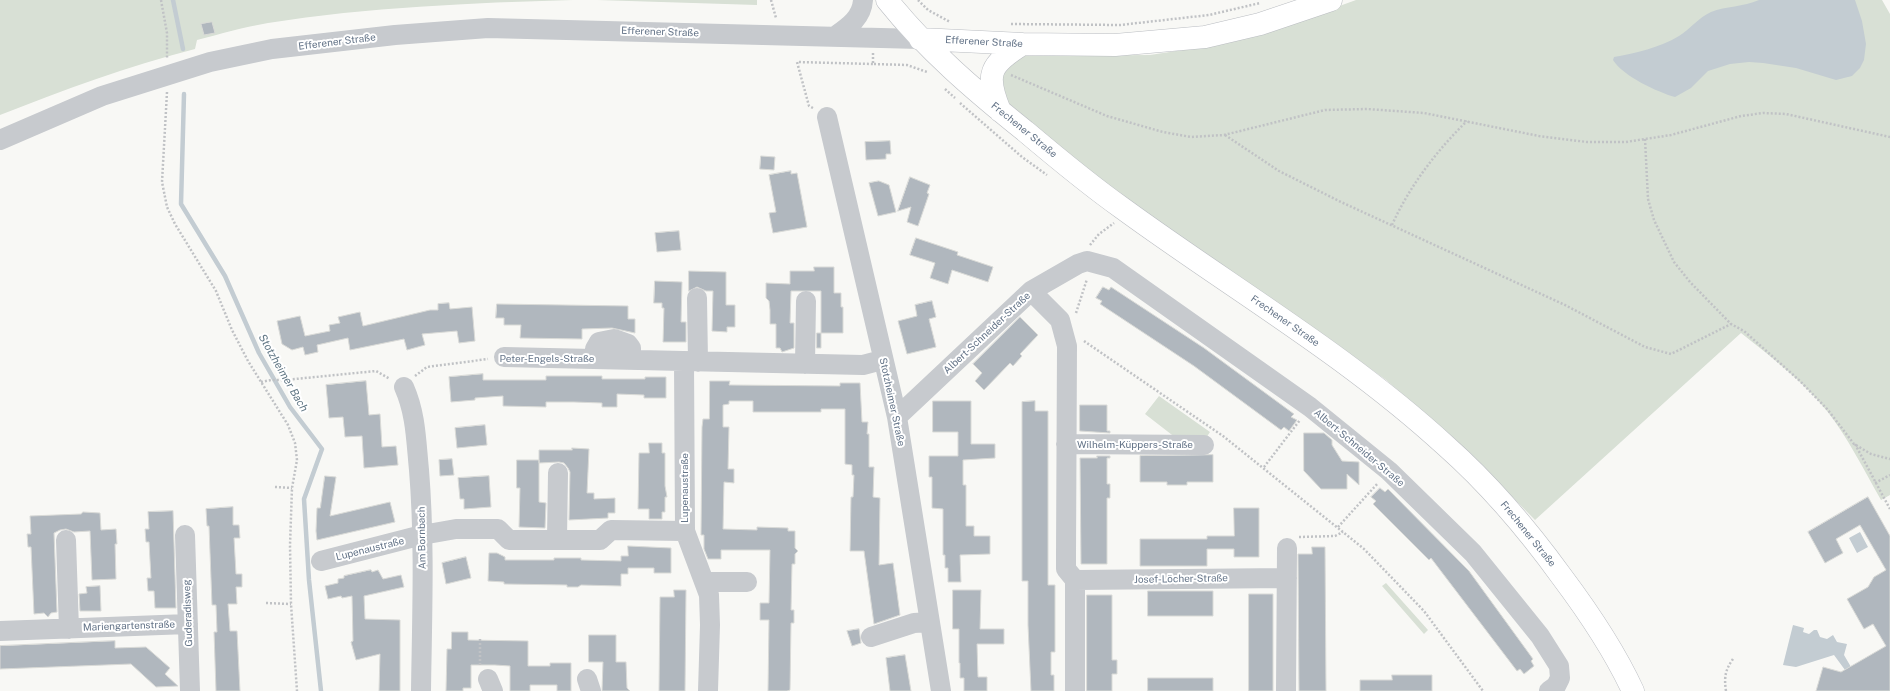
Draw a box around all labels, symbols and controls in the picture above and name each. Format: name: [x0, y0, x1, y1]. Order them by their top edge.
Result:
street label: Efferener Straße: [621, 25, 699, 39]
street label: Efferener Straße: [298, 31, 376, 53]
street label: Efferener Straße: [945, 34, 1023, 50]
street label: Frechener Straße: [989, 100, 1059, 160]
street label: Albert-Schneider-Straße: [941, 290, 1033, 376]
street label: Frechener Straße: [1248, 293, 1322, 349]
water label: Stotzheimer Bach: [255, 332, 311, 414]
street label: Peter-Engels-Straße: [500, 353, 594, 365]
street label: Stotzheimer Straße: [877, 357, 907, 447]
street label: Albert-Schneider-Straße: [1311, 407, 1407, 489]
street label: Wilhelm-Küppers-Straße: [1077, 439, 1193, 451]
street label: Lupenaustraße: [679, 453, 691, 523]
street label: Frechener Straße: [1498, 499, 1558, 569]
street label: Am Bornbach: [415, 506, 429, 570]
street label: Lupenaustraße: [335, 535, 405, 563]
street label: Josef-Löcher-Straße: [1134, 572, 1228, 586]
street label: Guderadisweg: [181, 579, 195, 647]
street label: Mariengartenstraße: [83, 618, 175, 634]

